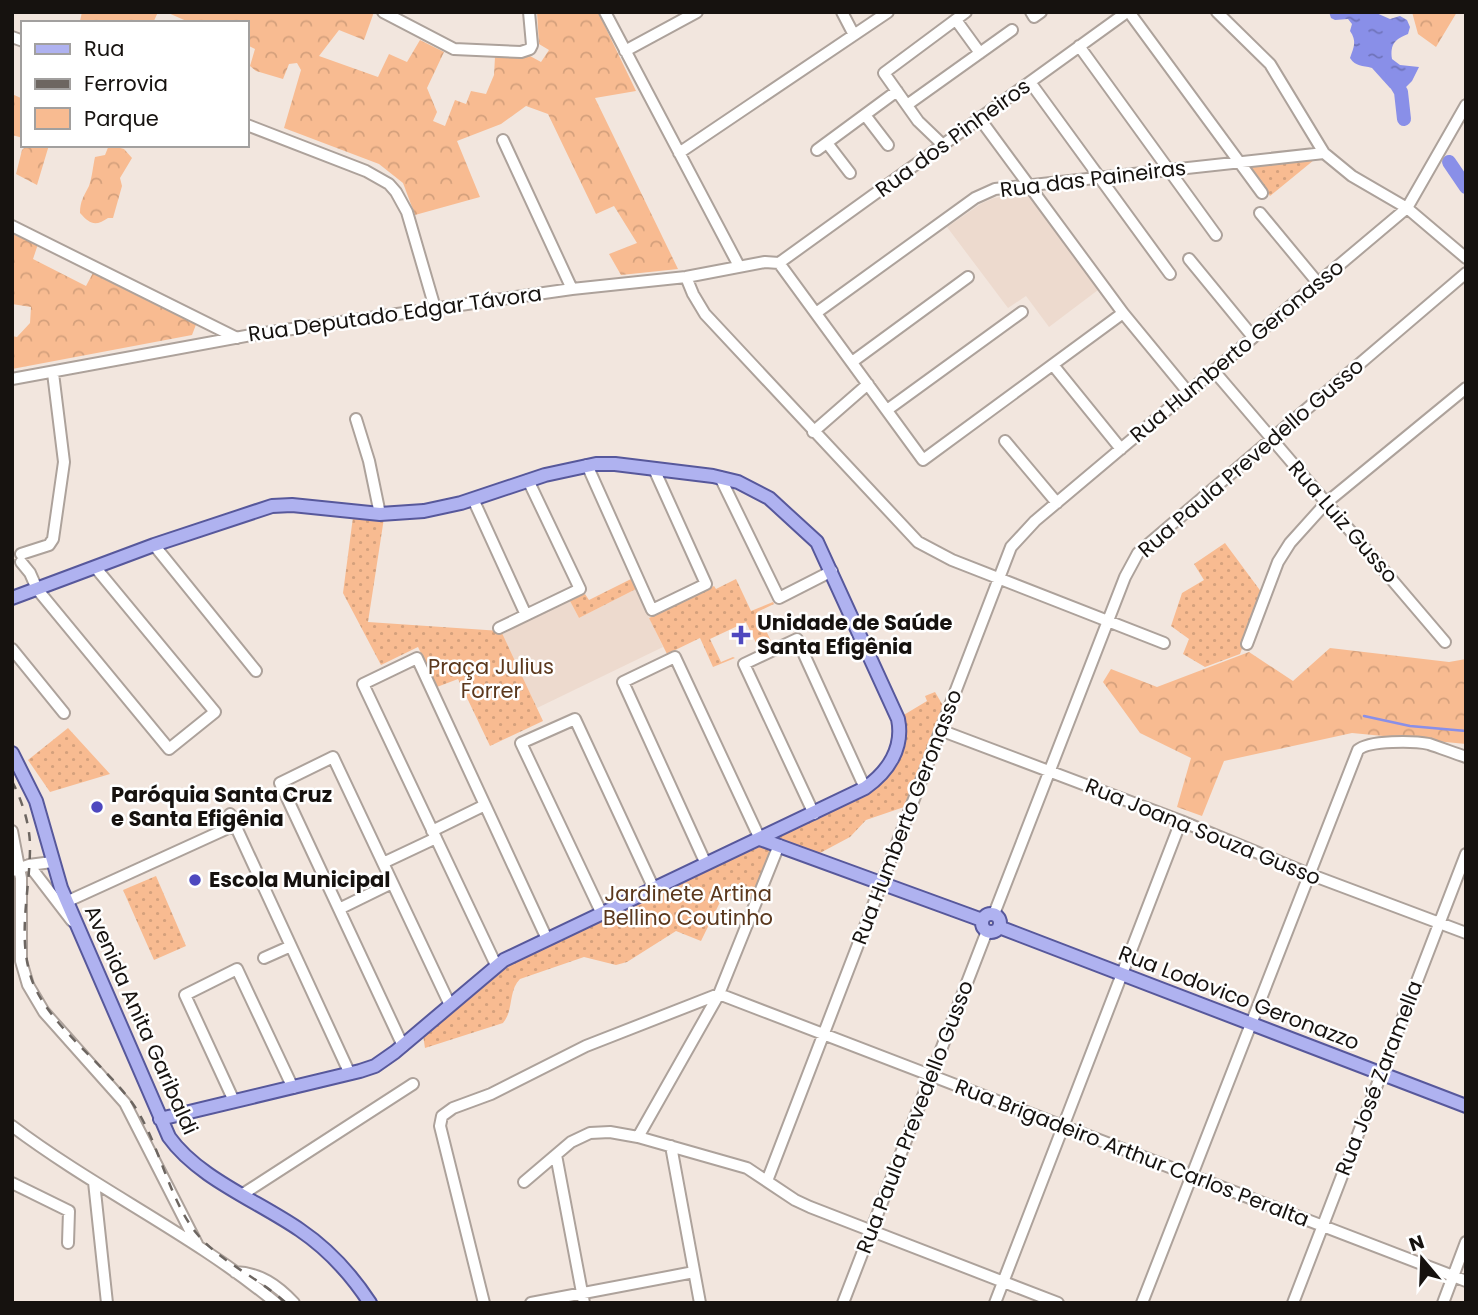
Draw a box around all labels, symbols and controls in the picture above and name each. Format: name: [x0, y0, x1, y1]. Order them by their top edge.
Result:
legend: [21, 21, 248, 147]
text: Rua: [84, 34, 124, 63]
text: Ferrovia: [84, 69, 168, 98]
street label: Rua dos Pinheiros: [869, 72, 1036, 204]
text: Parque: [84, 104, 159, 133]
street label: Rua das Paineiras: [998, 153, 1188, 204]
street label: Rua Humberto Geronasso: [1124, 252, 1350, 449]
street label: Rua Deputado Edgar Távora: [246, 279, 544, 348]
street label: Rua Paula Prevedello Gusso: [1132, 351, 1370, 564]
street label: Rua Luiz Gusso: [1282, 454, 1405, 589]
place label: Unidade de Saúde Santa Efigênia: [757, 608, 953, 661]
marker: Unidade de Saúde Santa Efigênia: [731, 625, 751, 645]
park label: Praça Julius Forrer: [428, 652, 554, 705]
street label: Rua Humberto Geronasso: [844, 685, 969, 949]
street label: Rua Joana Souza Gusso: [1081, 771, 1325, 892]
place label: Paróquia Santa Cruz e Santa Efigênia: [111, 780, 332, 833]
marker: Paróquia Santa Cruz e Santa Efigênia: [89, 799, 105, 815]
place label: Escola Municipal: [209, 865, 390, 894]
marker: Escola Municipal: [187, 872, 203, 888]
park label: Jardinete Artina Bellino Coutinho: [603, 879, 773, 932]
street label: Avenida Anita Garibaldi: [78, 901, 205, 1139]
street label: Rua Lodovico Geronazzo: [1115, 938, 1364, 1057]
street label: Rua Paula Prevedello Gusso: [849, 976, 980, 1258]
street label: Rua José Zaramella: [1328, 976, 1429, 1180]
street label: Rua Brigadeiro Arthur Carlos Peralta: [951, 1071, 1313, 1234]
north arrow: [1387, 1224, 1457, 1294]
text: N: [1405, 1228, 1428, 1258]

